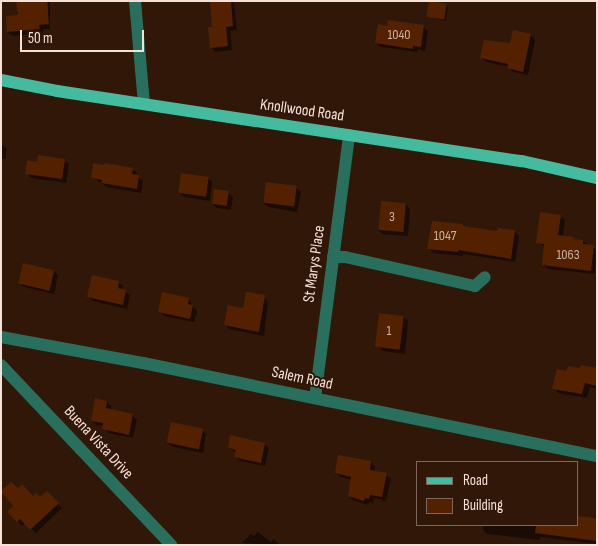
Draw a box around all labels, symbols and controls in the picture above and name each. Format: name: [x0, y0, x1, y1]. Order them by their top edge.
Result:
scale bar: [22, 20, 146, 52]
house number: 1040: [387, 27, 411, 43]
text: 50 m: [28, 29, 53, 48]
street label: Knollwood Road: [259, 96, 345, 126]
house number: 3: [389, 209, 395, 225]
street label: St Marys Place: [300, 224, 330, 304]
house number: 1047: [434, 228, 456, 244]
house number: 1063: [556, 247, 580, 263]
house number: 1: [387, 323, 391, 339]
street label: Salem Road: [270, 363, 334, 395]
street label: Buena Vista Drive: [59, 402, 137, 484]
legend: [416, 461, 578, 526]
text: Road: [463, 471, 488, 490]
text: Building: [463, 496, 503, 515]

